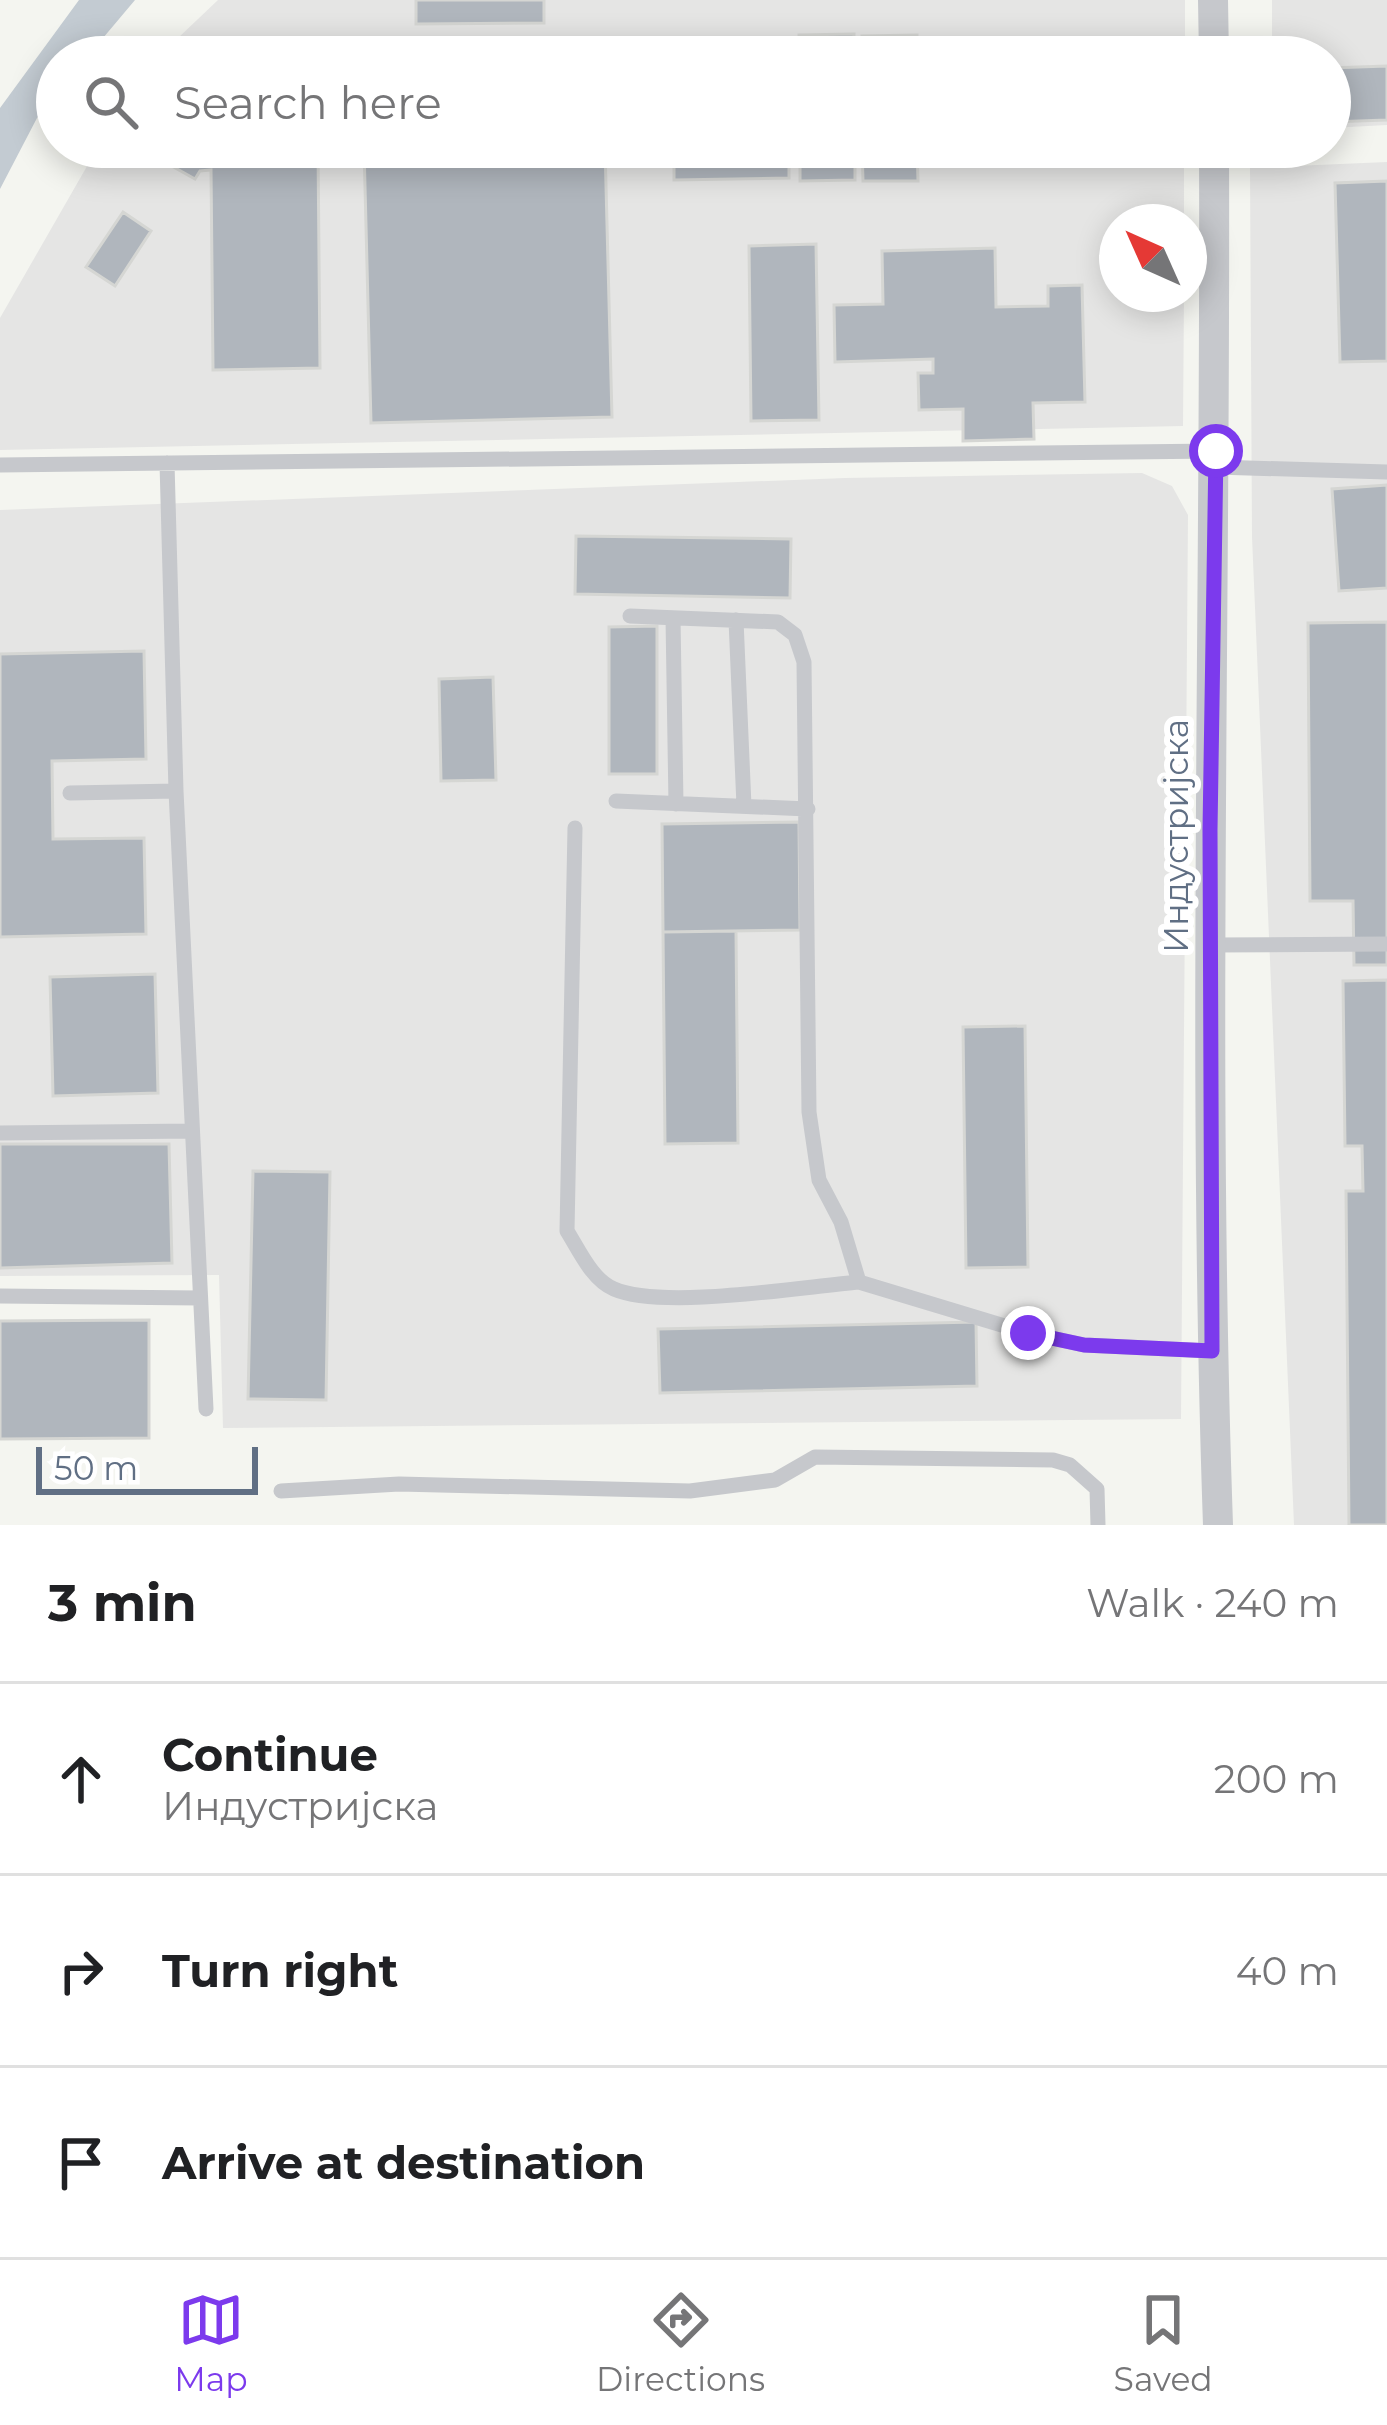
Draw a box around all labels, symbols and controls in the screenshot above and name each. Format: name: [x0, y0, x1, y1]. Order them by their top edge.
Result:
search box: [36, 36, 1351, 168]
icon: search: [78, 69, 144, 135]
text: Search here: [174, 75, 442, 130]
north arrow: [1099, 204, 1207, 312]
route start: [1189, 424, 1243, 478]
street label: Индустријска: [1156, 719, 1196, 953]
route end: [1001, 1306, 1055, 1360]
scale bar: [36, 1441, 258, 1494]
text: 50 m: [54, 1448, 138, 1488]
text: 3 min: [48, 1572, 197, 1634]
text: Walk · 240 m: [1086, 1579, 1339, 1627]
text: Continue: [162, 1727, 378, 1782]
icon: ahead: [48, 1746, 114, 1812]
text: 200 m: [1214, 1755, 1339, 1803]
text: Индустријска: [162, 1782, 438, 1830]
icon: right: [48, 1938, 114, 2004]
text: Turn right: [162, 1943, 398, 1998]
text: 40 m: [1236, 1947, 1339, 1995]
icon: arrive: [48, 2130, 114, 2196]
text: Arrive at destination: [162, 2135, 645, 2190]
tab: Map: [174, 2287, 248, 2399]
tab: Directions: [596, 2287, 765, 2399]
tab: Saved: [1114, 2287, 1213, 2399]

